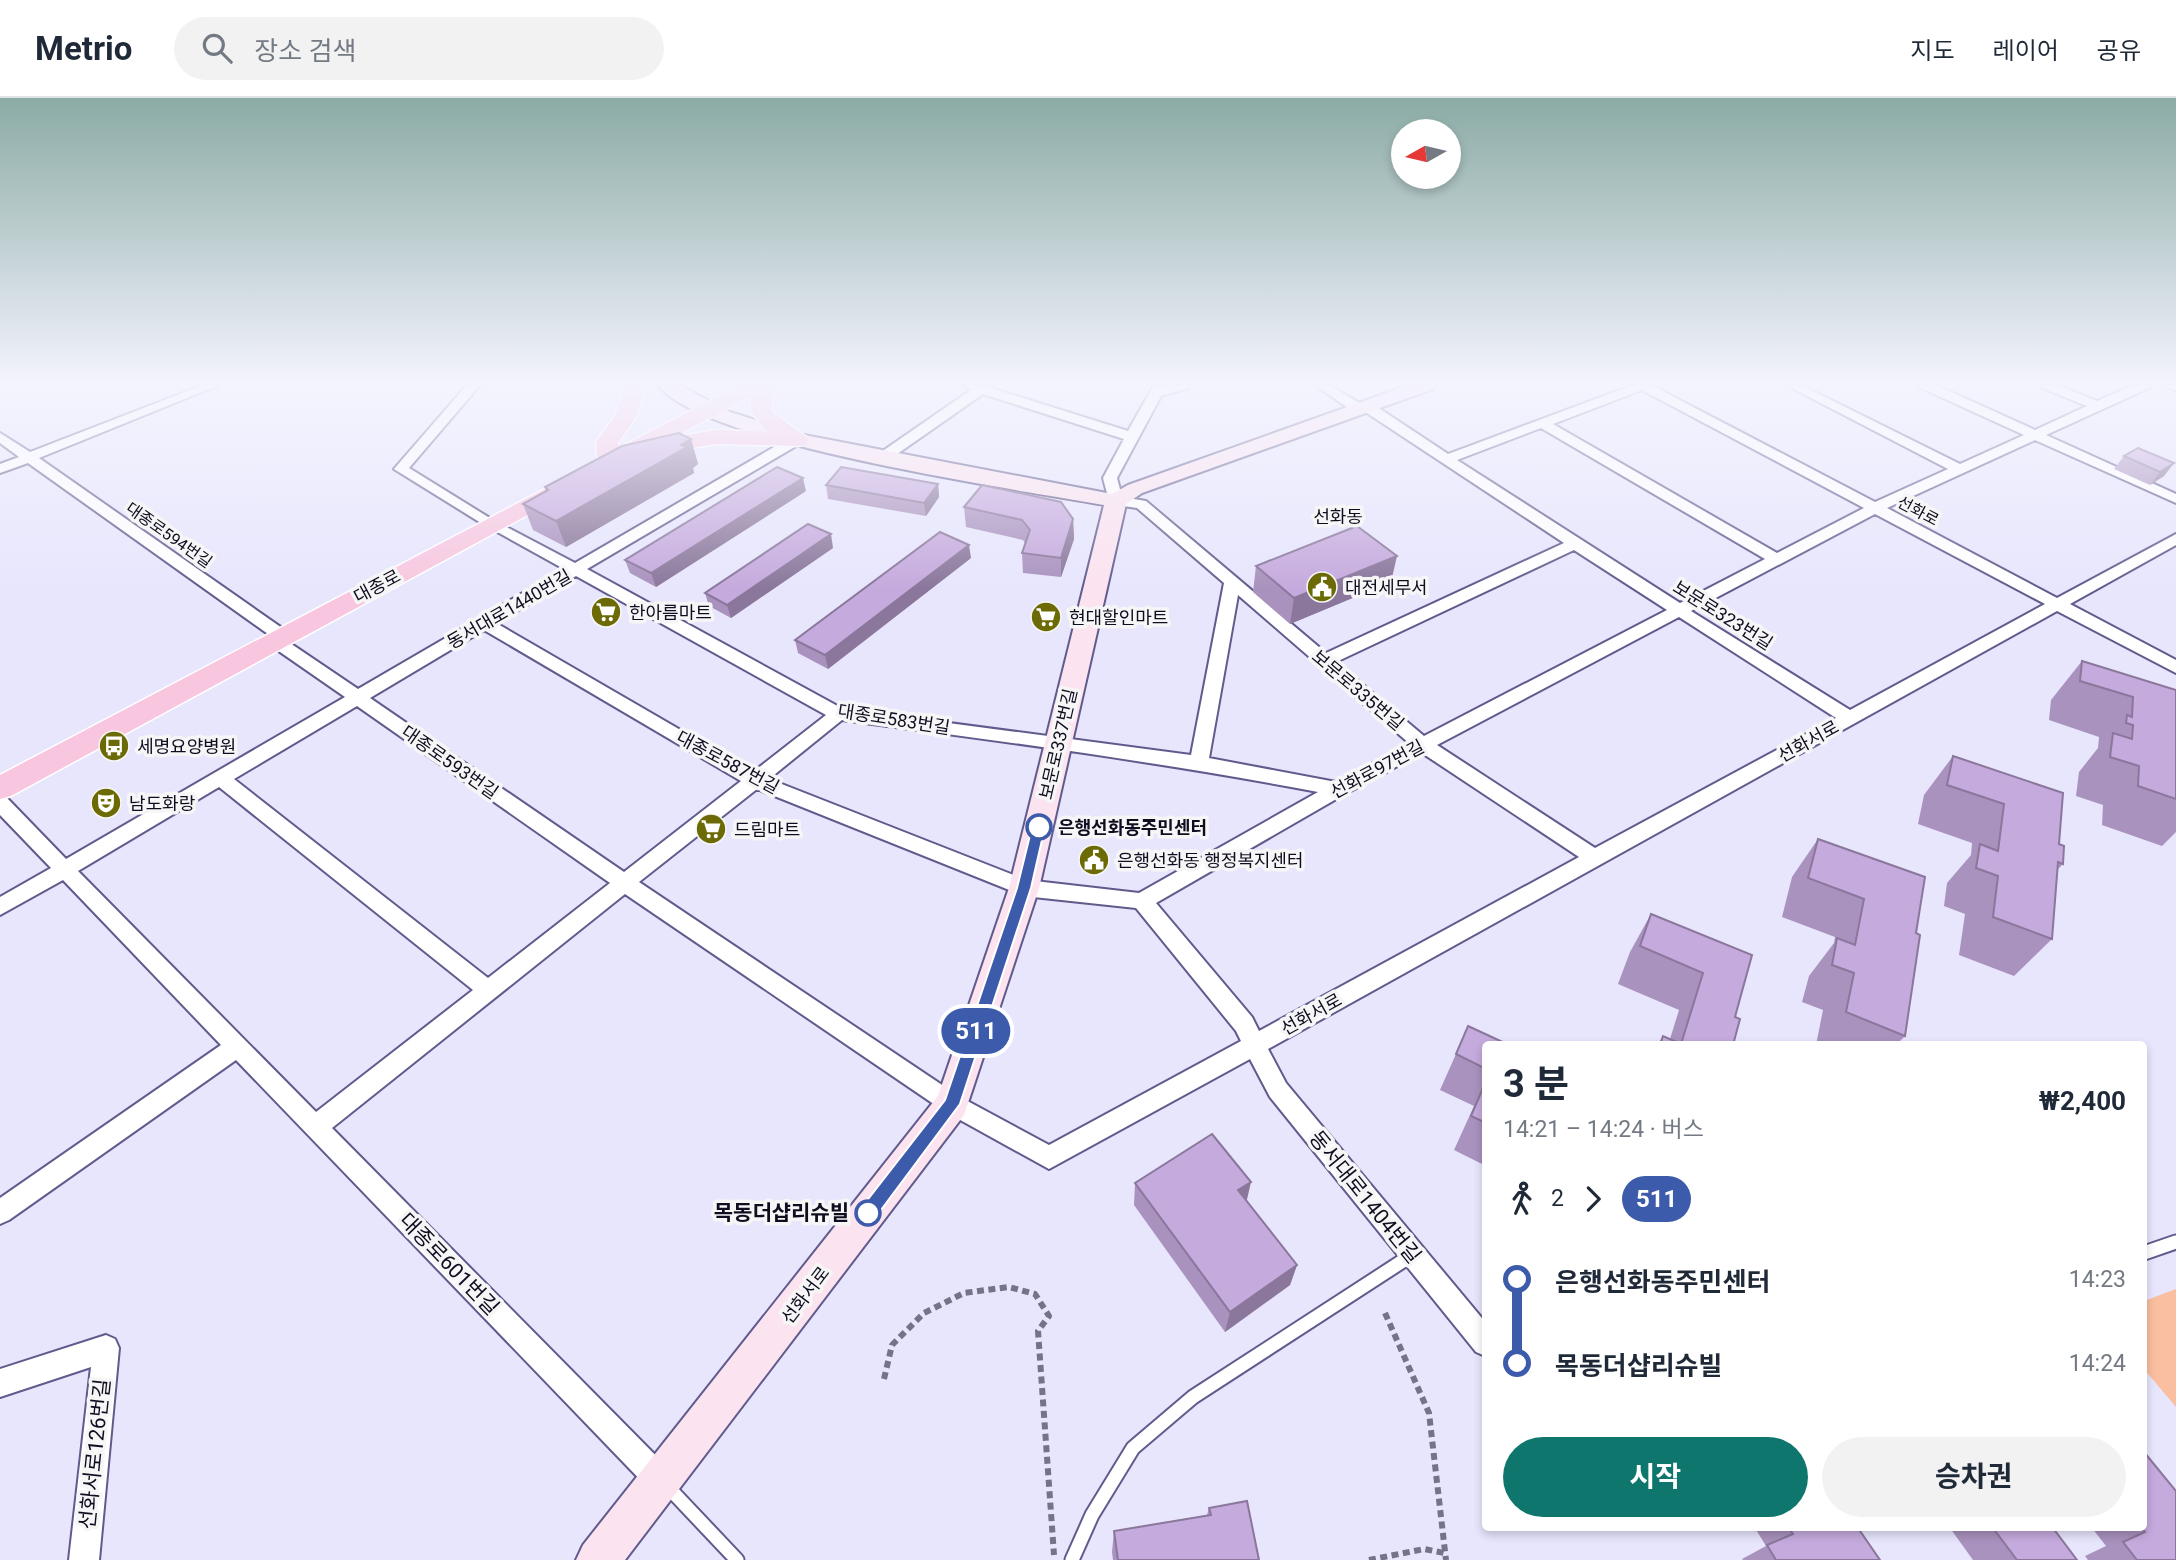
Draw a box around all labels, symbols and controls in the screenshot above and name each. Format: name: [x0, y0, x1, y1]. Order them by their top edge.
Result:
search box: [174, 17, 664, 80]
text: Metrio: [35, 29, 132, 68]
icon: search: [198, 29, 236, 67]
text: 장소 검색: [254, 36, 356, 66]
text: 지도: [1910, 37, 1955, 65]
text: 레이어: [1993, 37, 2059, 65]
text: 공유: [2097, 37, 2141, 65]
north arrow: [1391, 119, 1461, 189]
map controls: [1391, 119, 1461, 189]
street label: 선화로: [1894, 492, 1942, 530]
street label: 대종로594번길: [122, 498, 216, 572]
district label: 선화동: [1313, 506, 1363, 527]
street label: 대종로: [350, 565, 404, 607]
street label: 동서대로1440번길: [443, 565, 575, 653]
public building icon: 대전세무서: [1305, 570, 1339, 604]
street label: 보문로323번길: [1669, 576, 1777, 654]
place label: 대전세무서: [1345, 577, 1428, 598]
supermarket icon: 한아름마트: [589, 595, 623, 629]
supermarket icon: 현대할인마트: [1029, 600, 1063, 634]
place label: 한아름마트: [629, 602, 712, 623]
place label: 현대할인마트: [1069, 607, 1168, 628]
street label: 보문로335번길: [1308, 646, 1408, 734]
street label: 보문로337번길: [1035, 687, 1081, 801]
street label: 대종로583번길: [836, 700, 952, 738]
street label: 선화서로: [1774, 716, 1842, 766]
street label: 대종로593번길: [398, 721, 502, 803]
street label: 대종로587번길: [673, 726, 783, 798]
bus stop icon: 세명요양병원: [97, 729, 131, 763]
place label: 세명요양병원: [137, 736, 236, 757]
street label: 선화로97번길: [1327, 736, 1427, 802]
theatre icon: 남도화랑: [89, 786, 123, 820]
place label: 남도화랑: [129, 793, 195, 814]
supermarket icon: 드림마트: [694, 812, 728, 846]
marker: 은행선화동주민센터: [1026, 814, 1052, 840]
place label: 은행선화동주민센터: [1058, 817, 1207, 838]
place label: 드림마트: [734, 819, 800, 840]
public building icon: 은행선화동 행정복지센터: [1077, 843, 1111, 877]
place label: 은행선화동 행정복지센터: [1117, 850, 1304, 871]
street label: 선화서로: [1277, 989, 1345, 1039]
line badge: 511: [936, 1008, 1016, 1054]
text: 511: [955, 1017, 997, 1045]
text: 3 분: [1503, 1062, 1569, 1106]
text: ₩2,400: [2039, 1086, 2126, 1116]
text: 14:21 – 14:24 · 버스: [1503, 1116, 1704, 1143]
street label: 동서대로1404번길: [1304, 1126, 1426, 1268]
icon: walk: [1503, 1180, 1541, 1218]
icon: forward: [1574, 1180, 1612, 1218]
text: 2: [1551, 1185, 1564, 1212]
text: 511: [1636, 1185, 1677, 1213]
marker: 목동더샵리슈빌: [855, 1200, 881, 1226]
place label: 목동더샵리슈빌: [714, 1201, 849, 1225]
street label: 대종로601번길: [395, 1208, 503, 1320]
street label: 선화서로: [777, 1262, 833, 1328]
text: 14:23: [2069, 1266, 2126, 1293]
text: 은행선화동주민센터: [1555, 1267, 1770, 1297]
text: 14:24: [2069, 1350, 2126, 1377]
text: 목동더샵리슈빌: [1555, 1351, 1722, 1381]
street label: 선화서로126번길: [75, 1377, 115, 1531]
button: 시작: [1503, 1437, 1808, 1517]
button: 승차권: [1822, 1437, 2126, 1517]

